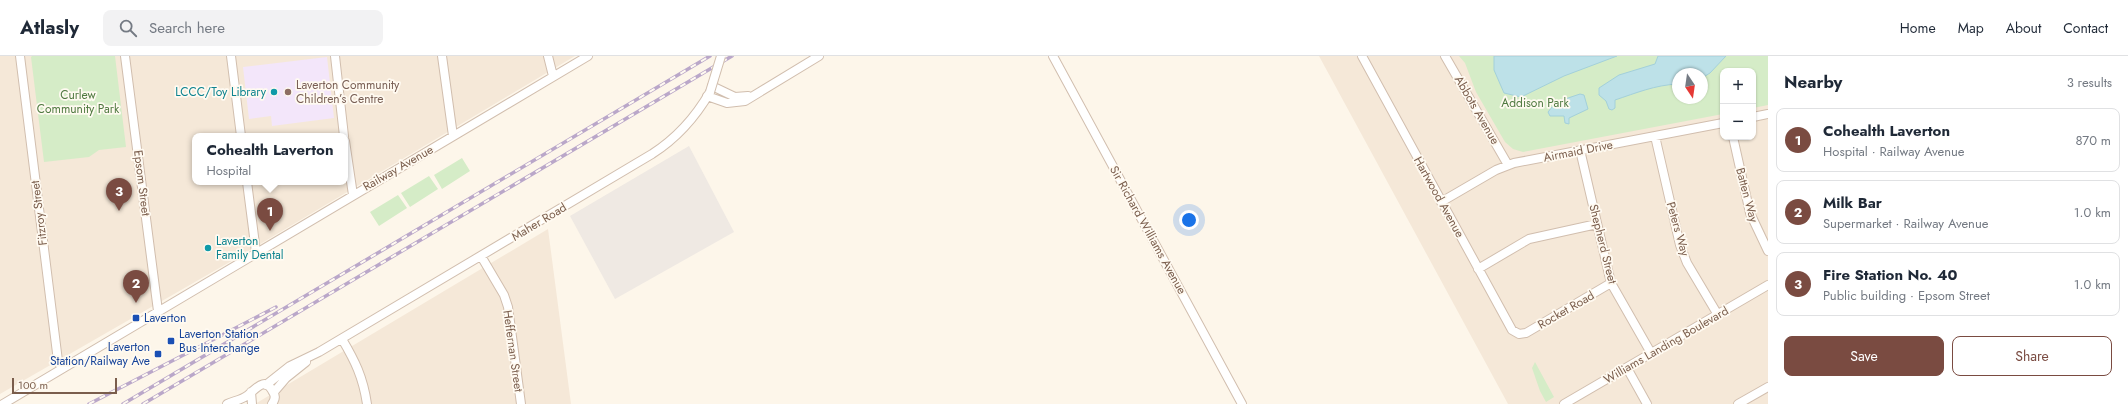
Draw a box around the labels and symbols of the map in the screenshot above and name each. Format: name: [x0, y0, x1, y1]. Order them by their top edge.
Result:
north arrow: [1672, 68, 1708, 104]
street label: Abbots Avenue: [1450, 72, 1504, 148]
place label: Laverton Community Children’s Centre: [296, 76, 400, 108]
place label: LCCC/Toy Library: [175, 83, 267, 101]
park label: Curlew Community Park: [37, 86, 120, 118]
marker: LCCC/Toy Library: [269, 87, 279, 97]
marker: Laverton Community Children’s Centre: [283, 87, 293, 97]
park label: Addison Park: [1501, 94, 1569, 112]
street label: Airmaid Drive: [1542, 135, 1614, 167]
street label: Railway Avenue: [360, 141, 436, 195]
street label: Epsom Street: [129, 149, 155, 217]
street label: Hartwood Avenue: [1409, 153, 1469, 241]
street label: Sir Richard Williams Avenue: [1105, 163, 1191, 297]
street label: Batten Way: [1731, 166, 1763, 225]
pin: 3: [106, 178, 132, 211]
street label: Fitzroy Street: [26, 179, 52, 247]
pin: 1: [257, 198, 283, 231]
street label: Maher Road: [508, 198, 570, 246]
street label: Peters Way: [1662, 200, 1695, 259]
street label: Shepherd Street: [1584, 202, 1622, 286]
your location: [1179, 210, 1199, 230]
place label: Laverton Family Dental: [216, 232, 284, 264]
marker: Laverton Family Dental: [203, 243, 213, 253]
pin: 2: [123, 270, 149, 303]
street label: Rocket Road: [1534, 287, 1598, 333]
street label: Williams Landing Boulevard: [1600, 302, 1732, 388]
place label: Laverton: [144, 309, 186, 327]
street label: Heffernan Street: [498, 309, 528, 393]
marker: Laverton: [131, 313, 141, 323]
place label: Laverton Station Bus Interchange: [179, 325, 260, 357]
marker: Laverton Station Bus Interchange: [166, 336, 176, 346]
place label: Laverton Station/Railway Ave: [50, 338, 150, 370]
marker: Laverton Station/Railway Ave: [153, 349, 163, 359]
scale bar: [12, 376, 117, 395]

